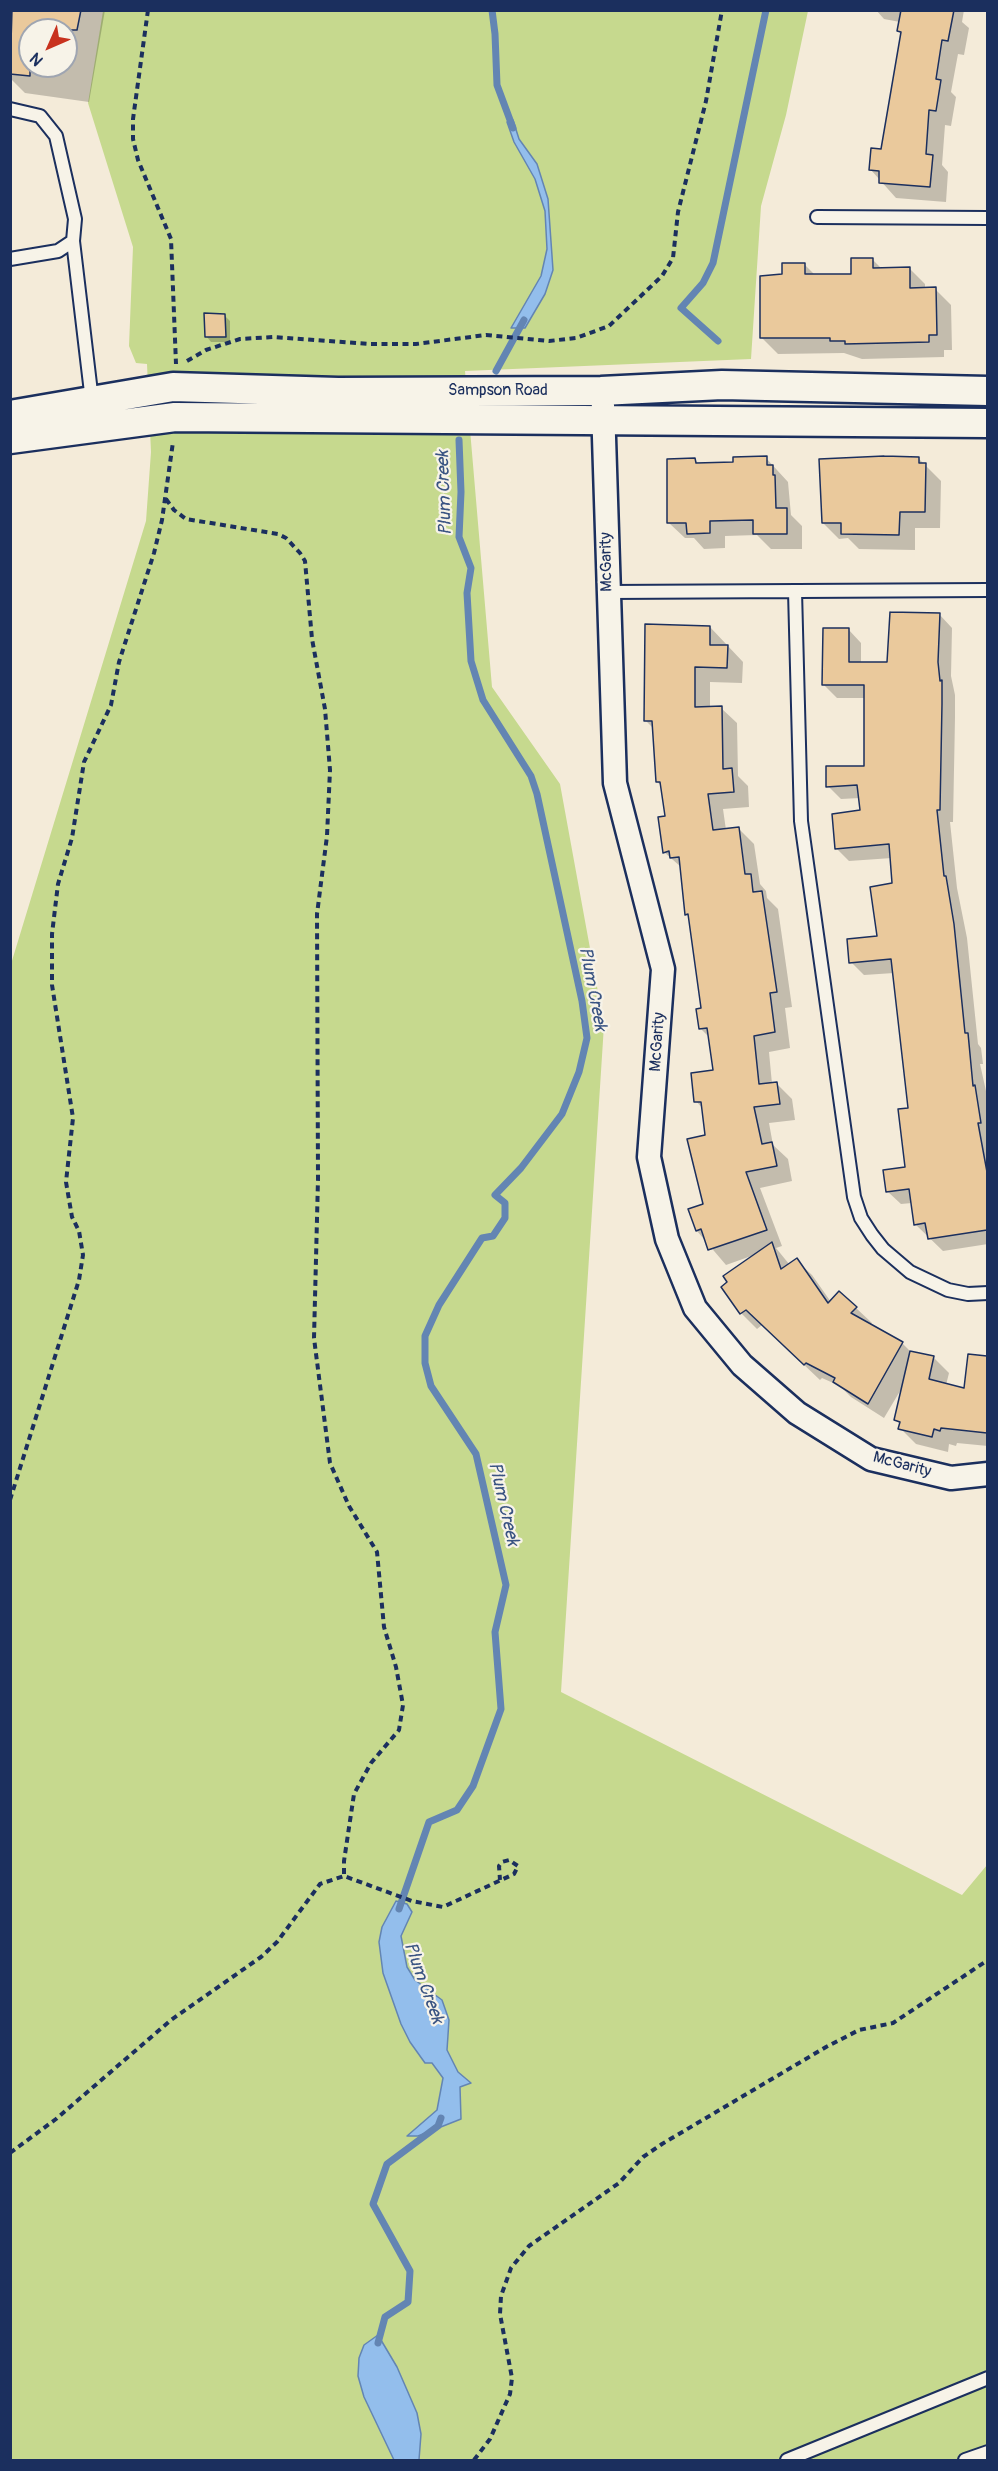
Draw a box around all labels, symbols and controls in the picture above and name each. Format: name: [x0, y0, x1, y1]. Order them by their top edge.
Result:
north arrow: [18, 18, 78, 78]
text: N: [26, 48, 48, 70]
street label: Sampson Road: [448, 381, 548, 401]
water label: Plum Creek: [433, 450, 457, 536]
street label: McGarity: [597, 532, 617, 592]
water label: Plum Creek: [573, 945, 611, 1033]
street label: McGarity: [646, 1012, 670, 1072]
street label: McGarity: [871, 1448, 933, 1482]
water label: Plum Creek: [483, 1460, 523, 1548]
water label: Plum Creek: [398, 1939, 448, 2027]

